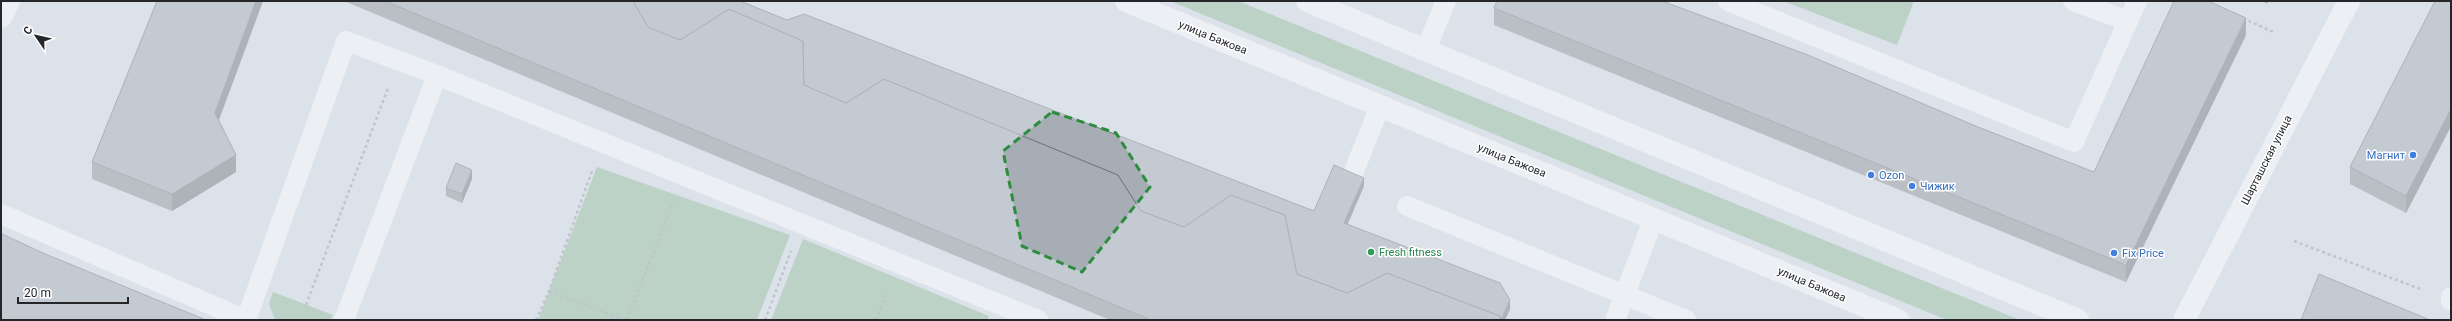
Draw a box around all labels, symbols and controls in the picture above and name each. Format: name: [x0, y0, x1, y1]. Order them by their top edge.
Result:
north arrow: [16, 16, 56, 56]
street label: улица Бажова: [1177, 18, 1249, 57]
text: С: [21, 24, 36, 37]
street label: Шарташская улица: [2238, 113, 2295, 207]
street label: улица Бажова: [1476, 141, 1548, 180]
place label: Магнит: [2367, 149, 2406, 162]
marker: Магнит: [2408, 150, 2418, 160]
place label: Ozon: [1879, 169, 1904, 182]
marker: Ozon: [1866, 170, 1876, 180]
place label: Чижик: [1920, 180, 1955, 193]
marker: Чижик: [1907, 181, 1917, 191]
place label: Fresh fitness: [1379, 246, 1442, 259]
marker: Fresh fitness: [1366, 247, 1376, 257]
place label: Fix Price: [2122, 247, 2164, 260]
marker: Fix Price: [2109, 248, 2119, 258]
street label: улица Бажова: [1776, 264, 1848, 305]
scale bar: [18, 279, 128, 305]
text: 20 m: [24, 286, 51, 300]

